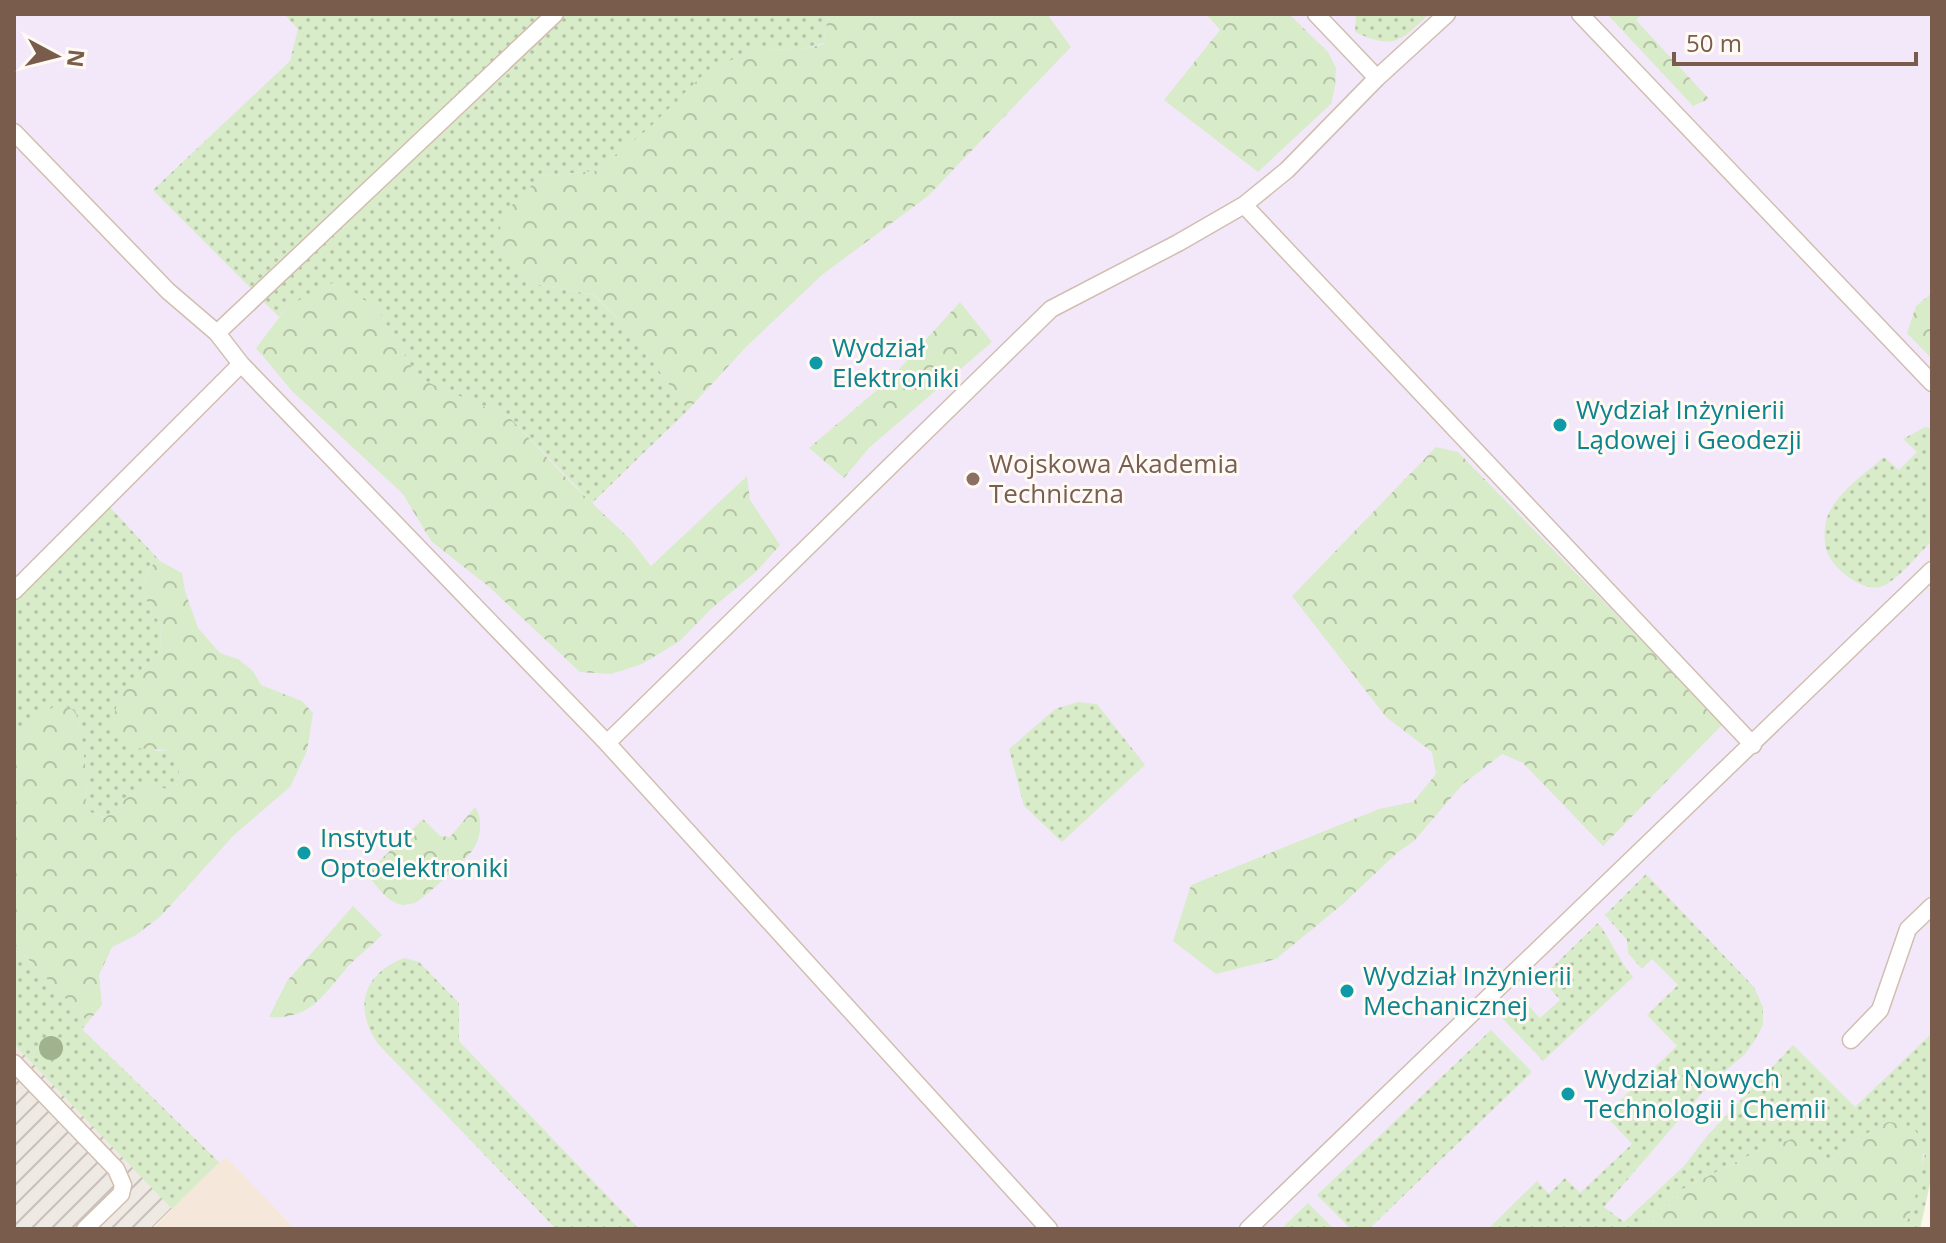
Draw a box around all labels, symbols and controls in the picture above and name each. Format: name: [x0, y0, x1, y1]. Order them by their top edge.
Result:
north arrow: [16, 16, 96, 96]
scale bar: [1674, 16, 1916, 66]
text: 50 m: [1686, 26, 1742, 59]
text: N: [61, 48, 93, 69]
place label: Wydział Elektroniki: [832, 329, 960, 395]
marker: Wydział Elektroniki: [807, 354, 825, 372]
place label: Wydział Inżynierii Lądowej i Geodezji: [1576, 391, 1802, 457]
marker: Wydział Inżynierii Lądowej i Geodezji: [1551, 416, 1569, 434]
place label: Wojskowa Akademia Techniczna: [989, 445, 1238, 511]
marker: Wojskowa Akademia Techniczna: [964, 470, 982, 488]
place label: Instytut Optoelektroniki: [320, 819, 509, 885]
marker: Instytut Optoelektroniki: [295, 844, 313, 862]
place label: Wydział Inżynierii Mechanicznej: [1363, 957, 1572, 1023]
marker: Wydział Inżynierii Mechanicznej: [1338, 982, 1356, 1000]
place label: Wydział Nowych Technologii i Chemii: [1584, 1060, 1827, 1126]
marker: Wydział Nowych Technologii i Chemii: [1559, 1085, 1577, 1103]

